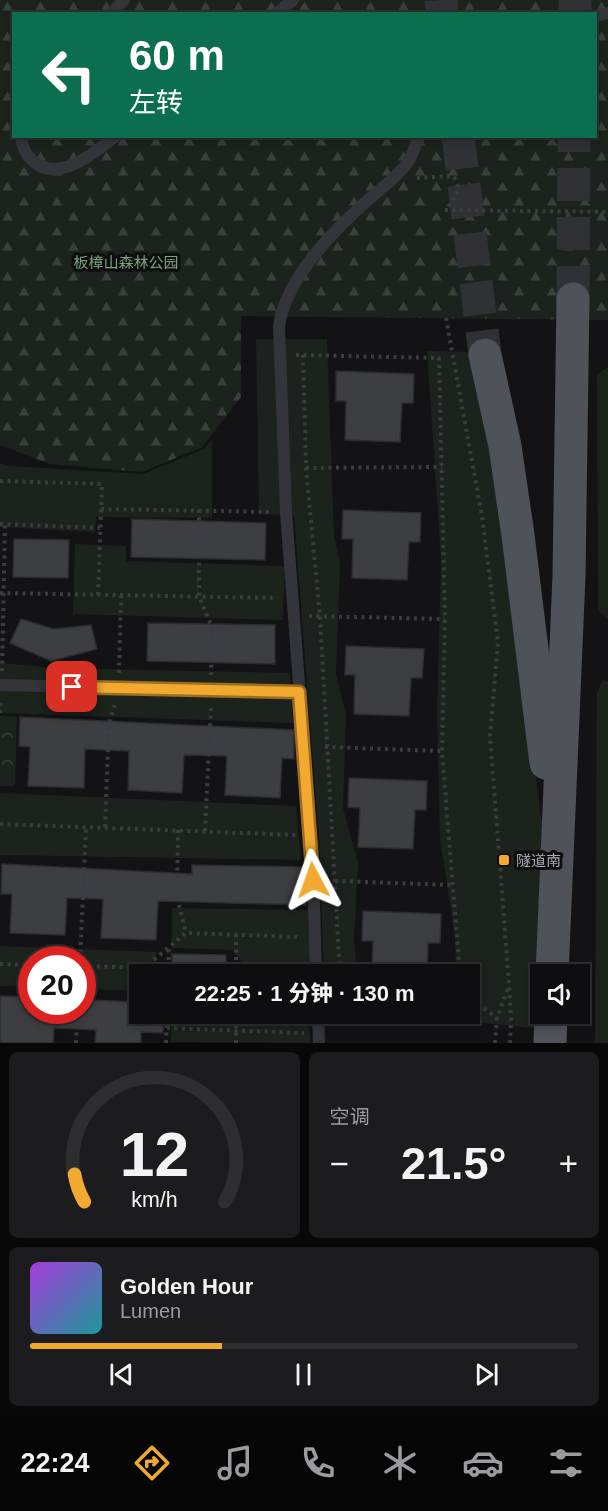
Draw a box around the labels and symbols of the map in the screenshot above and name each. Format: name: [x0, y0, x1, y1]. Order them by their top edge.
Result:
park label: 板樟山森林公园: [73, 254, 179, 271]
pin: [46, 661, 97, 712]
position arrow: [281, 848, 345, 912]
place label: 隧道南: [516, 852, 561, 869]
marker: 隧道南: [497, 853, 511, 867]
speed limit sign: 20: [18, 946, 96, 1024]

